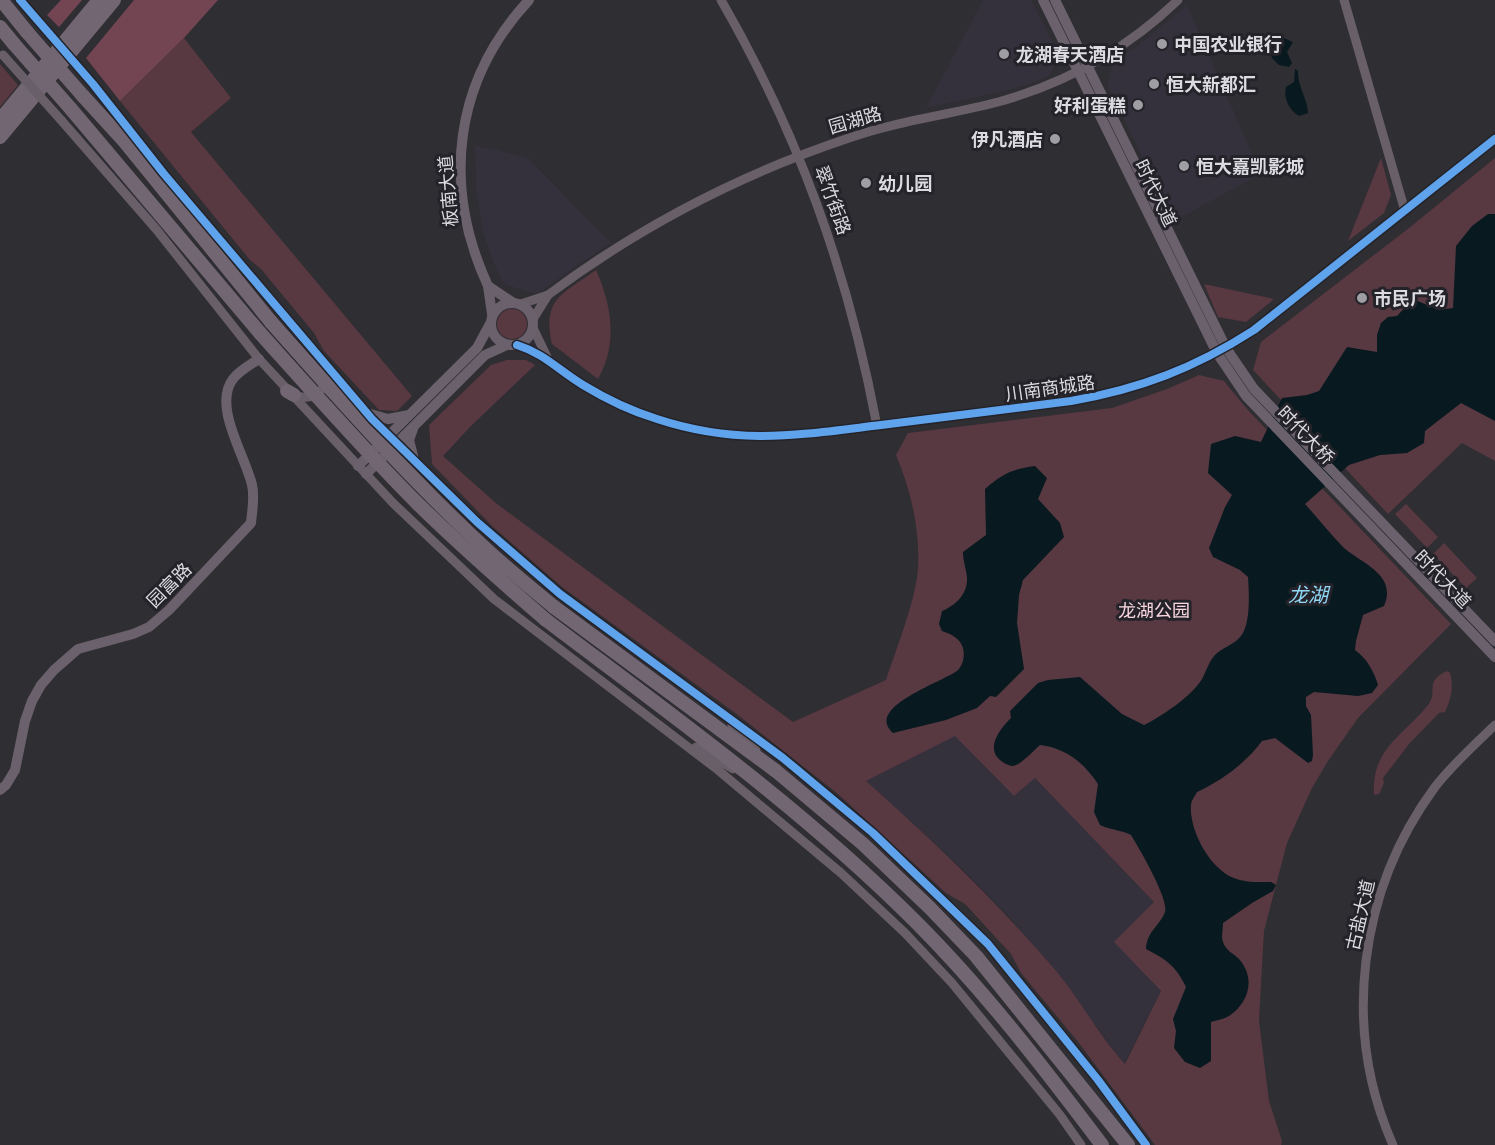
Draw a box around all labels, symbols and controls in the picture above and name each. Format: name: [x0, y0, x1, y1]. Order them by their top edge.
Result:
place label: 中国农业银行: [1174, 32, 1282, 57]
marker: 中国农业银行: [1155, 37, 1169, 51]
place label: 龙湖春天酒店: [1016, 42, 1124, 67]
marker: 龙湖春天酒店: [997, 47, 1011, 61]
place label: 恒大新都汇: [1166, 72, 1256, 97]
marker: 恒大新都汇: [1147, 77, 1161, 91]
place label: 好利蛋糕: [1054, 93, 1126, 118]
marker: 好利蛋糕: [1131, 98, 1145, 112]
street label: 园湖路: [826, 101, 884, 139]
place label: 伊凡酒店: [971, 127, 1043, 152]
marker: 伊凡酒店: [1048, 132, 1062, 146]
street label: 板南大道: [432, 154, 464, 228]
place label: 恒大嘉凯影城: [1196, 154, 1304, 179]
street label: 时代大道: [1129, 155, 1183, 231]
marker: 恒大嘉凯影城: [1177, 159, 1191, 173]
street label: 翠竹街路: [809, 162, 857, 238]
place label: 幼儿园: [878, 171, 932, 196]
marker: 幼儿园: [859, 176, 873, 190]
place label: 市民广场: [1374, 286, 1446, 311]
marker: 市民广场: [1355, 291, 1369, 305]
street label: 川南商城路: [1004, 369, 1096, 407]
street label: 时代大桥: [1272, 400, 1340, 470]
street label: 时代大道: [1409, 544, 1477, 614]
street label: 园富路: [141, 557, 197, 613]
water label: 龙湖: [1288, 581, 1331, 609]
park label: 龙湖公园: [1118, 598, 1190, 623]
street label: 古盐大道: [1340, 877, 1380, 953]

